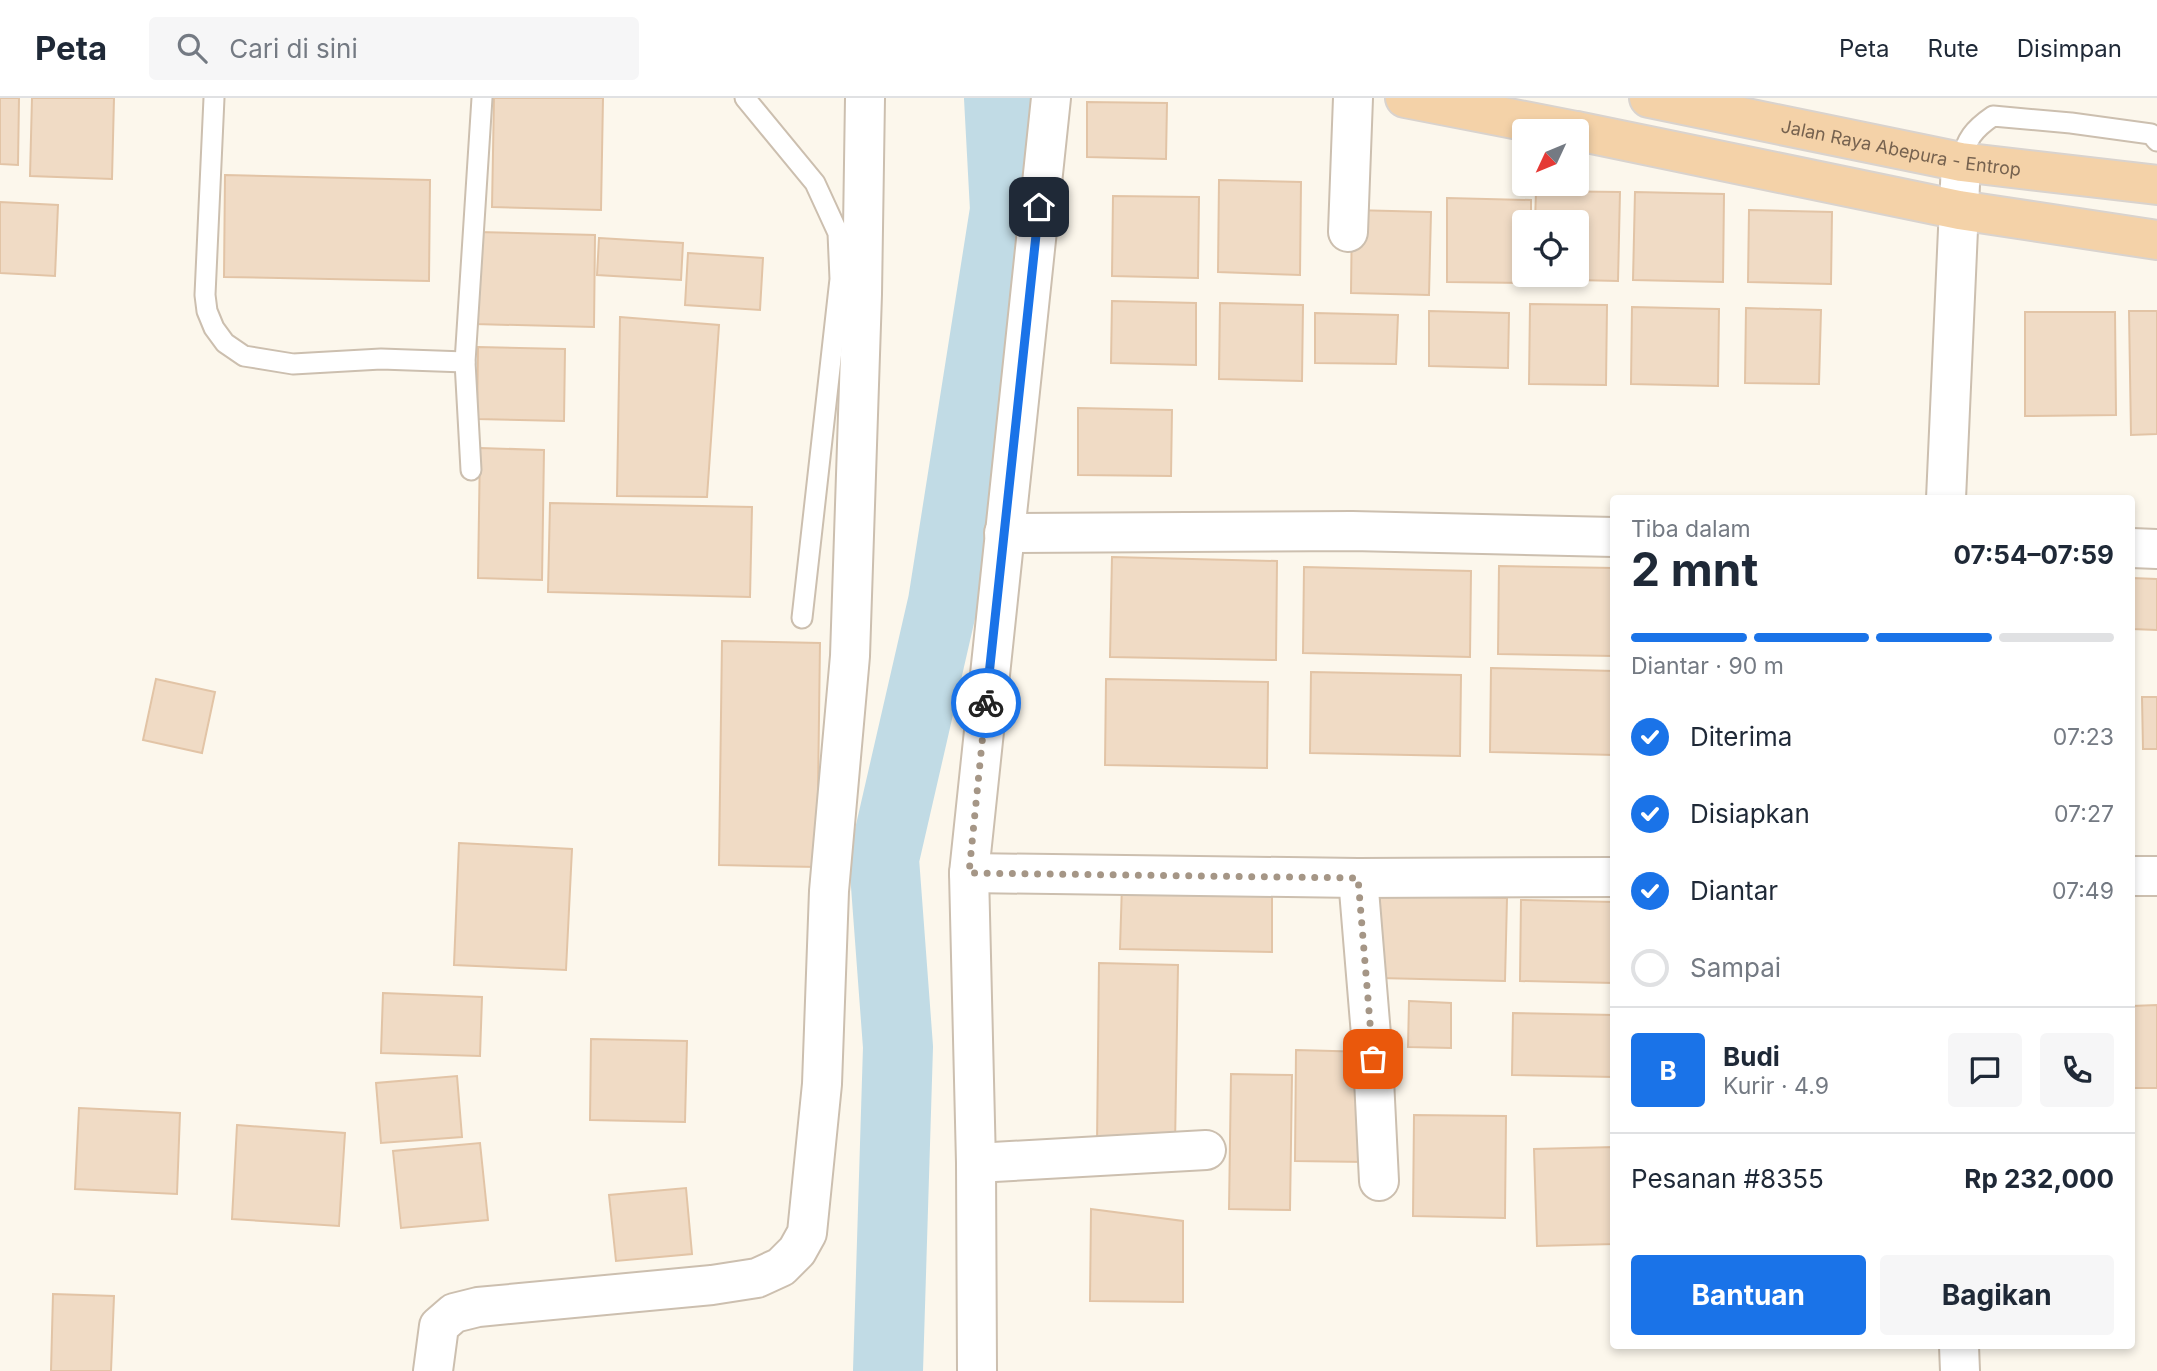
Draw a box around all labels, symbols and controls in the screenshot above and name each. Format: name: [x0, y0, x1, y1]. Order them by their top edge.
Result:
search box: [149, 17, 639, 80]
text: Peta: [35, 28, 107, 68]
icon: search: [173, 29, 211, 67]
text: Cari di sini: [229, 33, 358, 64]
text: Peta: [1839, 34, 1890, 63]
text: Rute: [1928, 34, 1979, 63]
text: Disimpan: [2017, 34, 2122, 63]
street label: Jalan Raya Abepura - Entrop: [1779, 115, 2022, 179]
north arrow: [1512, 119, 1589, 196]
map controls: [1512, 119, 1589, 287]
pin: [1009, 177, 1069, 237]
icon: home: [1020, 188, 1058, 226]
button: locate: [1512, 210, 1589, 287]
text: Tiba dalam: [1631, 515, 1751, 543]
text: 07:54–07:59: [1953, 539, 2114, 570]
text: 2 mnt: [1631, 541, 1758, 597]
text: Diantar · 90 m: [1631, 652, 1784, 680]
courier: [951, 668, 1021, 738]
icon: bike: [967, 684, 1005, 722]
icon: check: [1631, 718, 1669, 756]
text: Diterima: [1690, 721, 1792, 752]
text: 07:23: [2053, 723, 2114, 751]
icon: check: [1631, 795, 1669, 833]
text: Disiapkan: [1690, 798, 1810, 829]
text: 07:27: [2054, 800, 2114, 828]
icon: check: [1631, 872, 1669, 910]
text: Diantar: [1690, 875, 1778, 906]
text: 07:49: [2052, 877, 2114, 905]
text: Sampai: [1690, 952, 1781, 983]
pin: [1343, 1029, 1403, 1089]
button: chat: [1948, 1033, 2022, 1107]
button: phone: [2040, 1033, 2114, 1107]
icon: bag: [1354, 1040, 1392, 1078]
text: Budi: [1723, 1041, 1780, 1072]
text: B: [1659, 1055, 1677, 1086]
text: Kurir · 4.9: [1723, 1072, 1829, 1100]
text: Pesanan #8355: [1631, 1163, 1824, 1194]
text: Rp 232,000: [1964, 1163, 2114, 1194]
button: Bantuan: [1631, 1255, 1866, 1335]
button: Bagikan: [1880, 1255, 2114, 1335]

